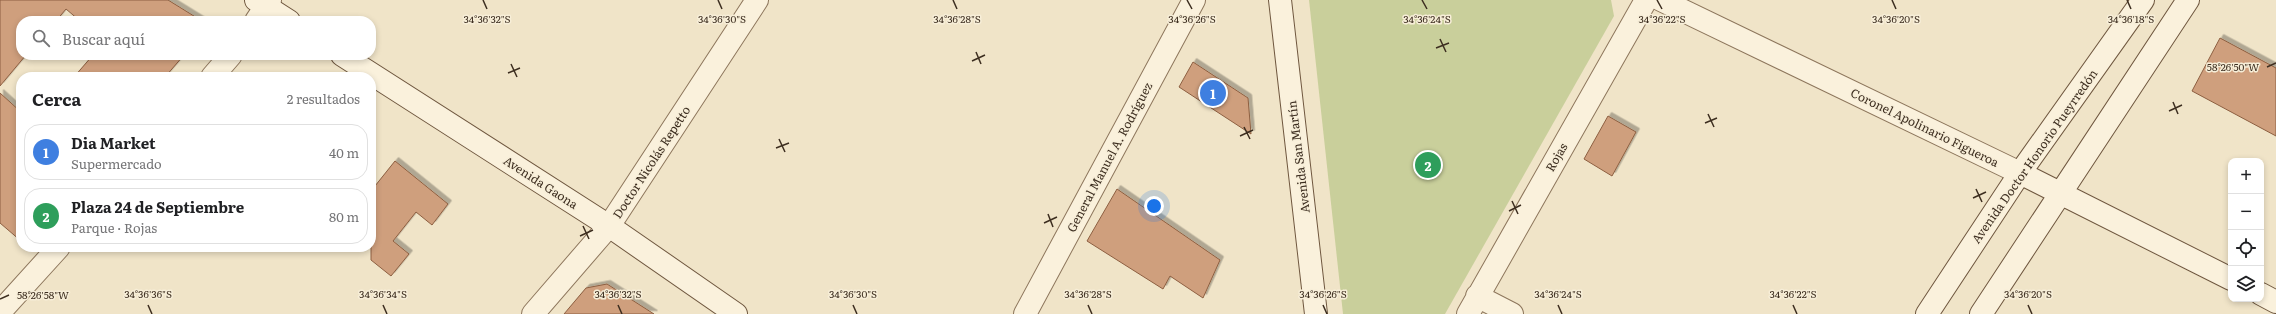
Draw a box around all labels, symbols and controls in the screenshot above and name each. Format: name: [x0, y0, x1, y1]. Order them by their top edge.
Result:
text: 34°36'32"S: [463, 11, 511, 26]
text: 34°36'30"S: [698, 11, 746, 26]
text: 34°36'28"S: [933, 11, 981, 26]
text: 34°36'26"S: [1168, 11, 1216, 26]
text: 34°36'24"S: [1403, 11, 1451, 26]
text: 34°36'22"S: [1638, 11, 1686, 26]
text: 34°36'20"S: [1872, 11, 1920, 26]
text: 34°36'18"S: [2108, 11, 2154, 26]
search box: [16, 16, 376, 60]
icon: search: [30, 27, 52, 49]
text: Buscar aquí: [62, 27, 145, 50]
text: 58°26'50"W: [2207, 59, 2259, 74]
street label: Avenida Doctor Honorio Pueyrredón: [1967, 65, 2101, 247]
pin: 1: [1200, 78, 1226, 108]
street label: General Manuel A. Rodríguez: [1062, 79, 1156, 235]
street label: Coronel Apolinario Figueroa: [1848, 83, 2003, 171]
text: Cerca: [32, 86, 81, 111]
text: 2 resultados: [287, 89, 360, 108]
street label: Avenida San Martín: [1282, 100, 1314, 214]
street label: Doctor Nicolás Repetto: [608, 102, 694, 222]
text: Dia Market: [71, 131, 156, 154]
street label: Rojas: [1541, 139, 1572, 175]
text: 1: [43, 143, 49, 162]
text: 40 m: [329, 143, 359, 162]
pin: 2: [1415, 150, 1441, 180]
street label: Avenida Gaona: [500, 151, 582, 213]
text: Supermercado: [71, 154, 162, 173]
map controls: [2228, 158, 2264, 302]
button: +: [2228, 158, 2264, 194]
button: −: [2228, 194, 2264, 230]
text: Plaza 24 de Septiembre: [71, 195, 244, 218]
your location: [1144, 196, 1164, 216]
text: 2: [43, 207, 49, 226]
text: 80 m: [329, 207, 359, 226]
text: Parque · Rojas: [71, 218, 157, 237]
button: locate: [2228, 230, 2264, 266]
button: layers: [2228, 266, 2264, 302]
text: 34°36'36"S: [124, 286, 172, 301]
text: 34°36'34"S: [359, 286, 407, 301]
text: 34°36'32"S: [594, 286, 642, 301]
text: 34°36'30"S: [829, 286, 877, 301]
text: 34°36'28"S: [1064, 286, 1112, 301]
text: 34°36'26"S: [1299, 286, 1347, 301]
text: 34°36'24"S: [1534, 286, 1582, 301]
text: 34°36'22"S: [1769, 286, 1817, 301]
text: 34°36'20"S: [2004, 286, 2052, 301]
text: 58°26'58"W: [17, 287, 69, 302]

